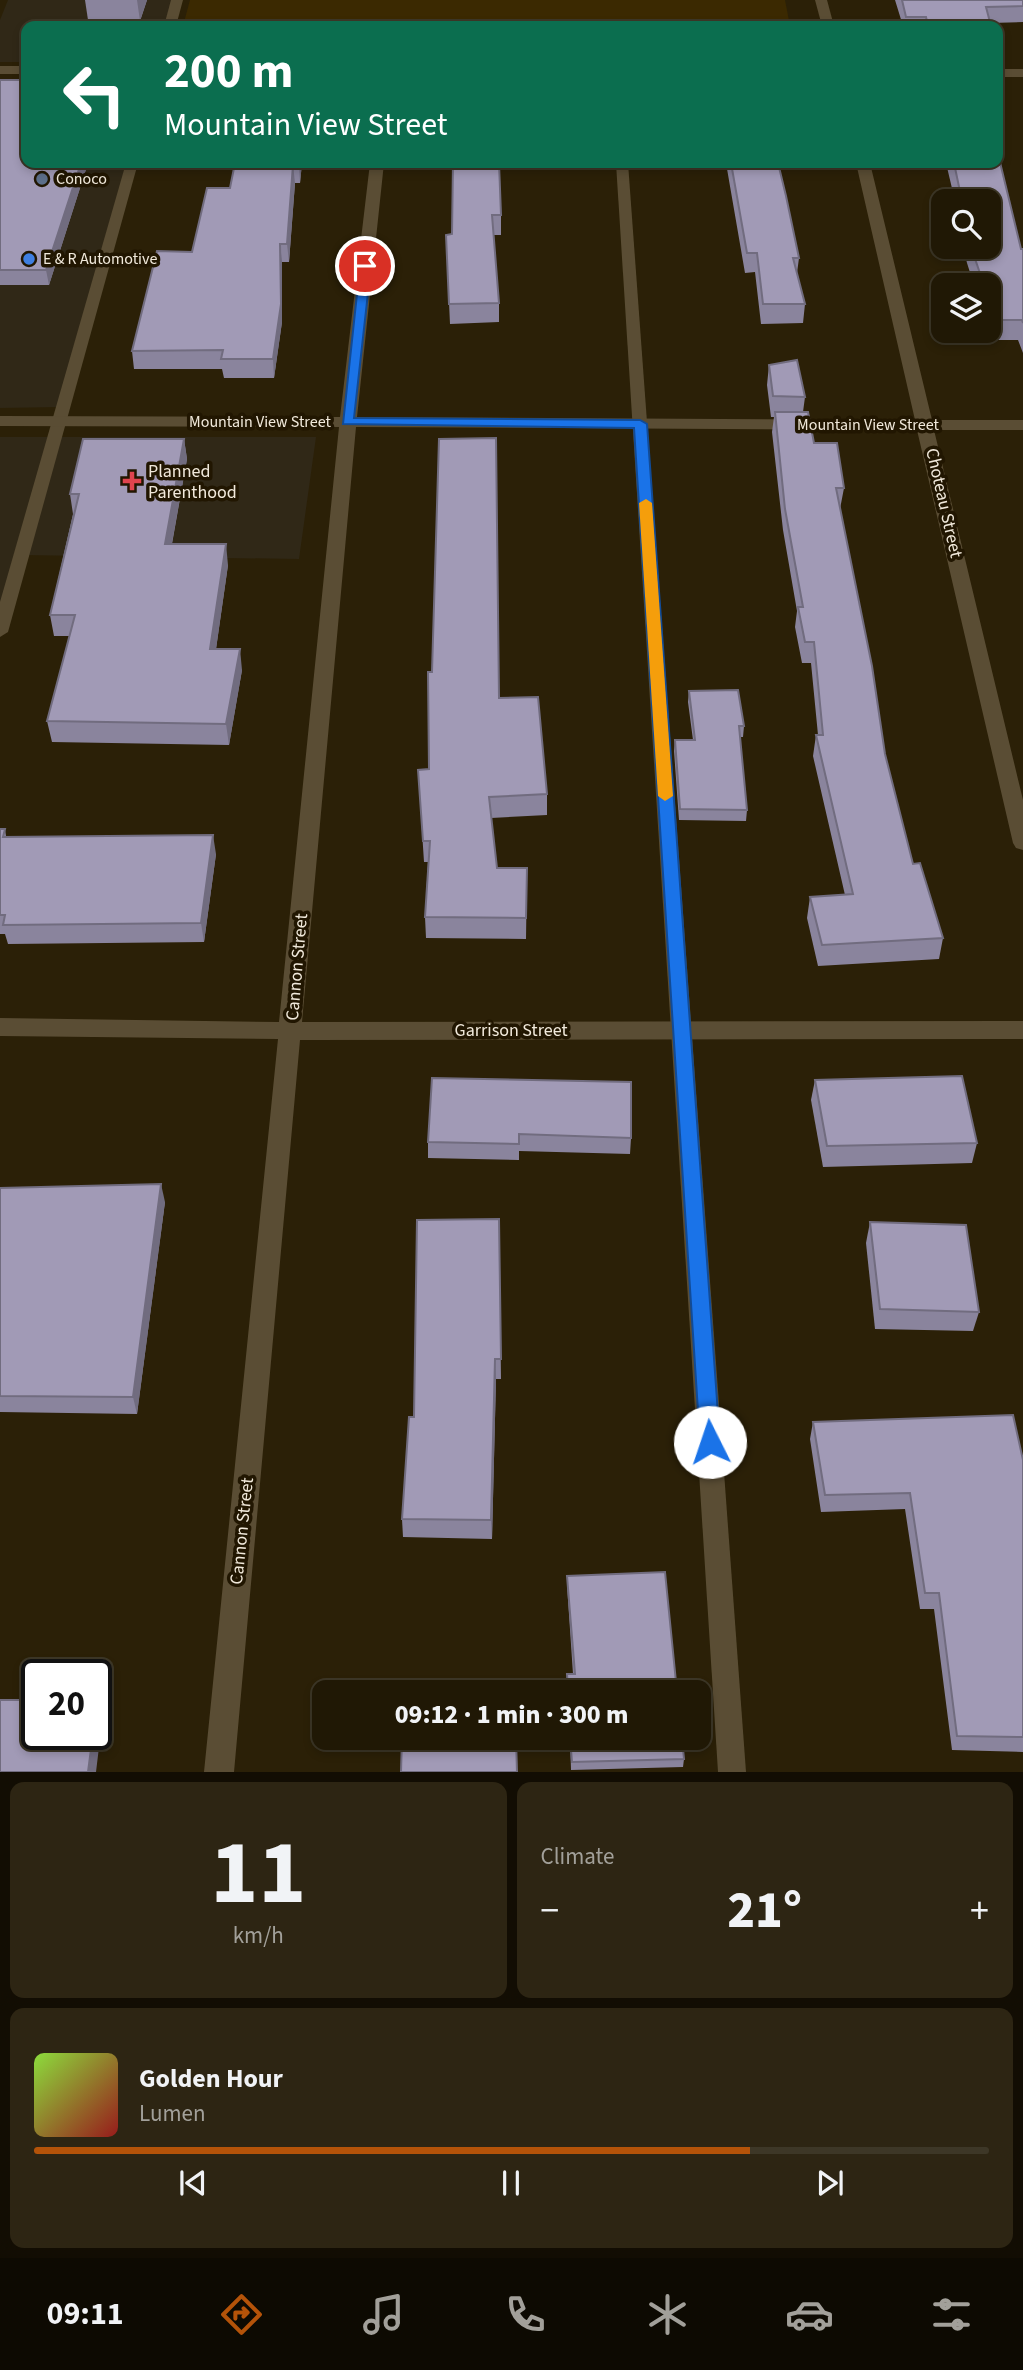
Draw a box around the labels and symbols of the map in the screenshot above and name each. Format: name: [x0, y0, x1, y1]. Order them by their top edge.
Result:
place label: Conoco: [56, 168, 107, 190]
marker: Conoco: [34, 171, 50, 187]
pin: [335, 236, 395, 296]
place label: E & R Automotive: [43, 248, 157, 270]
marker: E & R Automotive: [21, 251, 37, 267]
street label: Mountain View Street: [189, 411, 331, 433]
street label: Mountain View Street: [797, 414, 939, 436]
street label: Choteau Street: [919, 446, 969, 560]
place label: Planned Parenthood: [148, 459, 237, 505]
marker: Planned Parenthood: [122, 471, 142, 491]
street label: Cannon Street: [280, 912, 314, 1022]
street label: Garrison Street: [455, 1018, 567, 1043]
position arrow: [673, 1405, 747, 1479]
street label: Cannon Street: [224, 1476, 260, 1586]
speed limit sign: 20: [21, 1659, 112, 1750]

